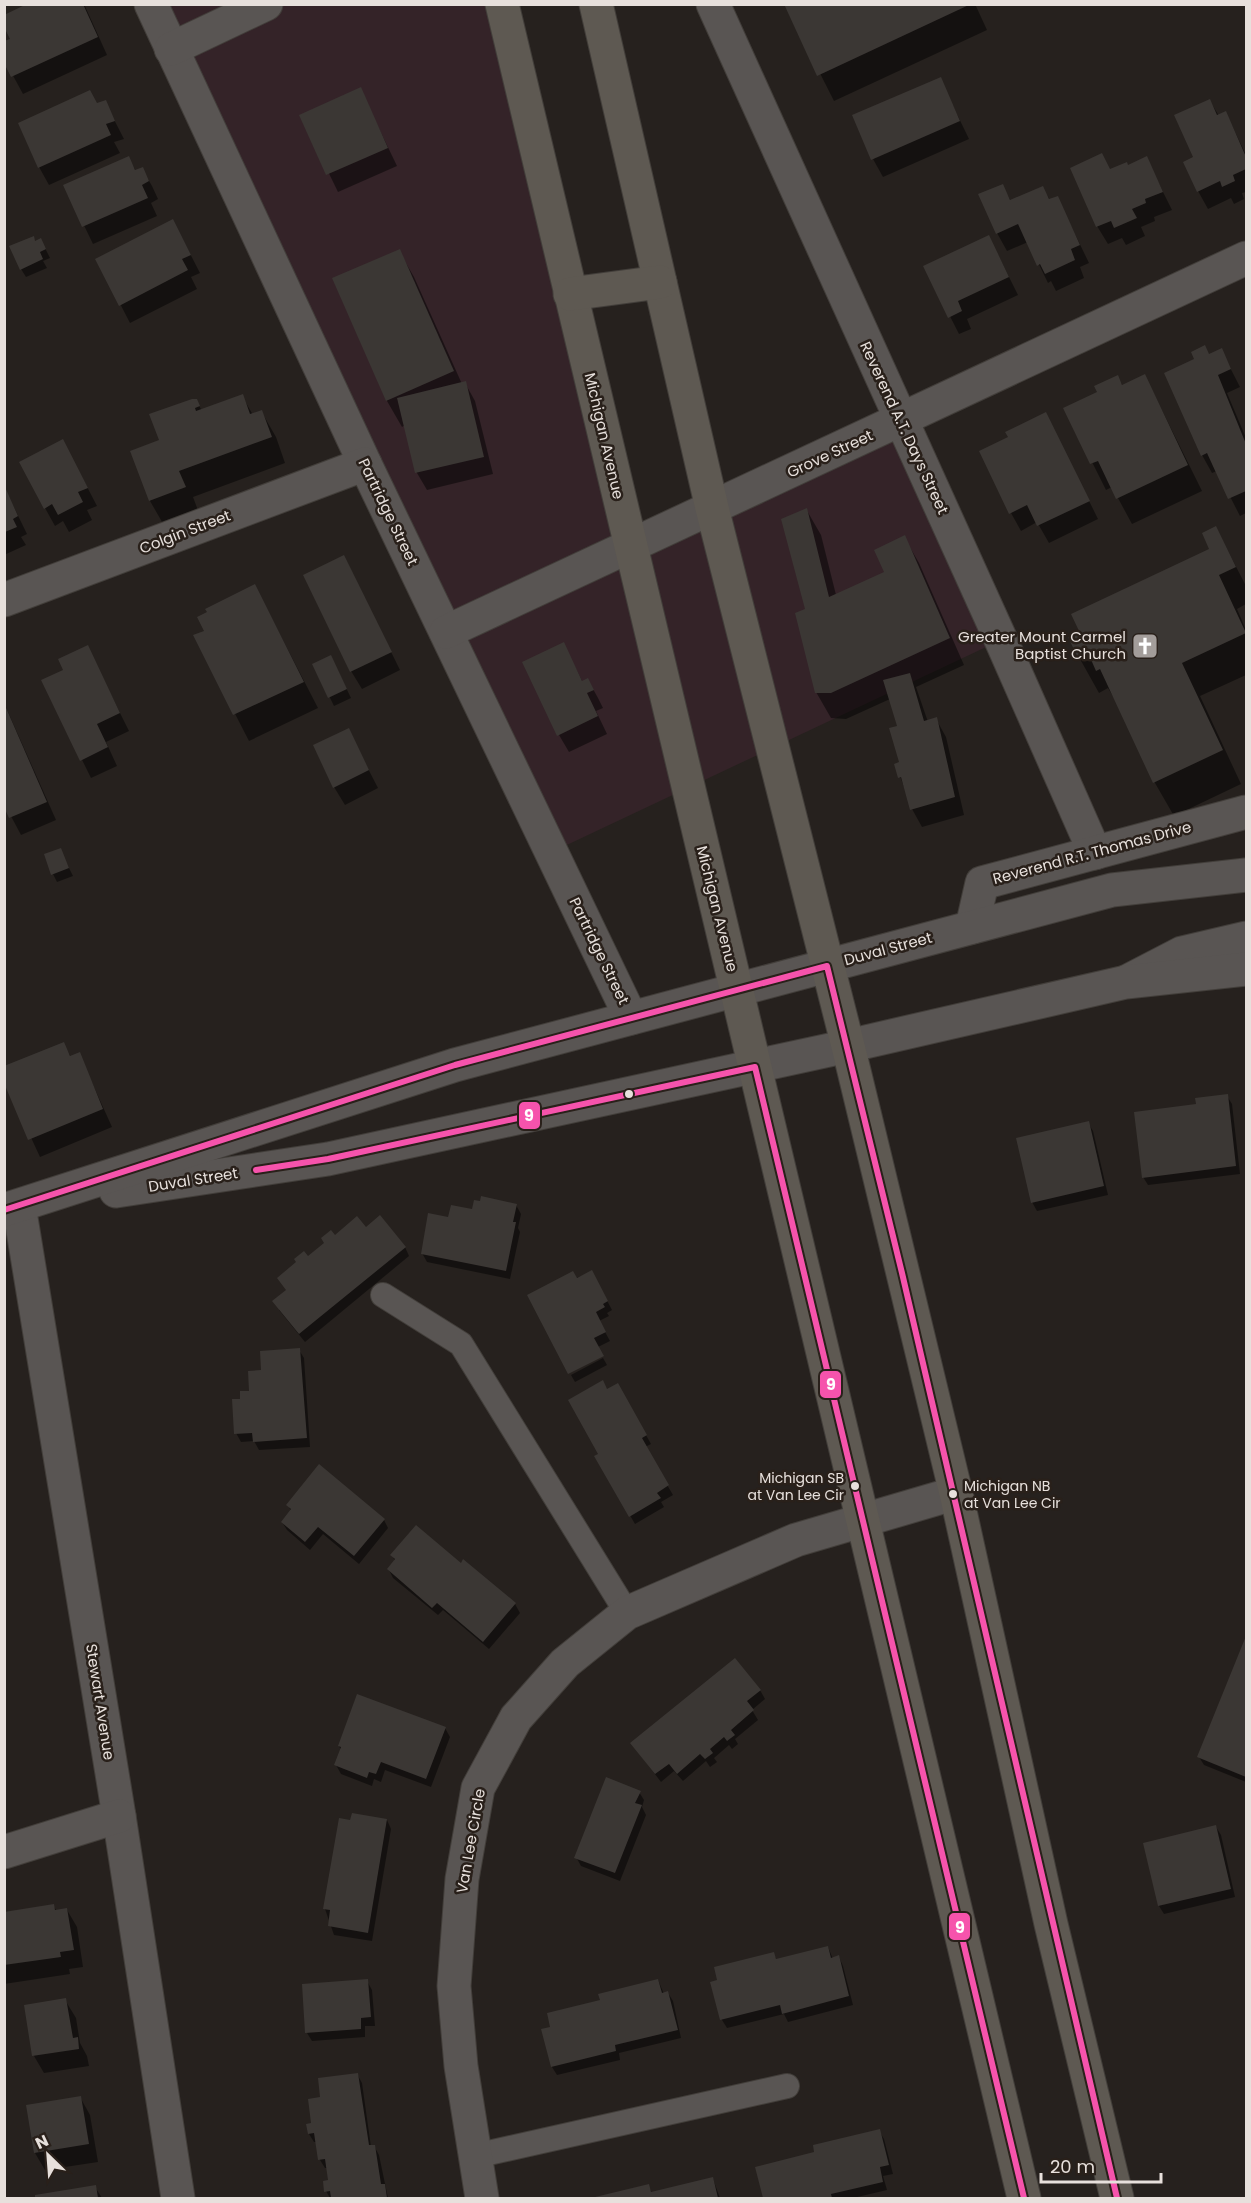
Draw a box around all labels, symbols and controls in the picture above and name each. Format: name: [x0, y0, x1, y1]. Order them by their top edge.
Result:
street label: Reverend A.T. Days Street: [855, 338, 954, 518]
street label: Michigan Avenue: [580, 371, 629, 501]
street label: Grove Street: [783, 424, 876, 483]
street label: Partridge Street: [353, 455, 423, 569]
street label: Colgin Street: [136, 504, 234, 559]
place label: Greater Mount Carmel Baptist Church: [958, 626, 1126, 664]
church icon: Greater Mount Carmel Baptist Church: [1130, 631, 1160, 661]
street label: Reverend R.T. Thomas Drive: [990, 816, 1193, 889]
street label: Michigan Avenue: [692, 844, 743, 974]
street label: Partridge Street: [564, 894, 634, 1008]
street label: Duval Street: [841, 927, 934, 970]
unlabelled marker: [623, 1088, 635, 1100]
line badge: 9: [518, 1101, 541, 1130]
text: 9: [524, 1104, 534, 1127]
street label: Duval Street: [147, 1162, 239, 1197]
line badge: 9: [819, 1370, 842, 1399]
text: 9: [826, 1373, 836, 1396]
place label: Michigan SB at Van Lee Cir: [747, 1468, 844, 1505]
place label: Michigan NB at Van Lee Cir: [964, 1476, 1061, 1513]
marker: Michigan SB at Van Lee Cir: [849, 1480, 861, 1492]
marker: Michigan NB at Van Lee Cir: [947, 1488, 959, 1500]
street label: Stewart Avenue: [81, 1642, 120, 1762]
street label: Van Lee Circle: [451, 1787, 490, 1895]
line badge: 9: [948, 1912, 971, 1941]
text: 9: [955, 1916, 965, 1939]
north arrow: [18, 2125, 78, 2185]
text: N: [32, 2129, 52, 2155]
scale bar: [1041, 2146, 1161, 2184]
text: 20 m: [1050, 2154, 1095, 2179]

